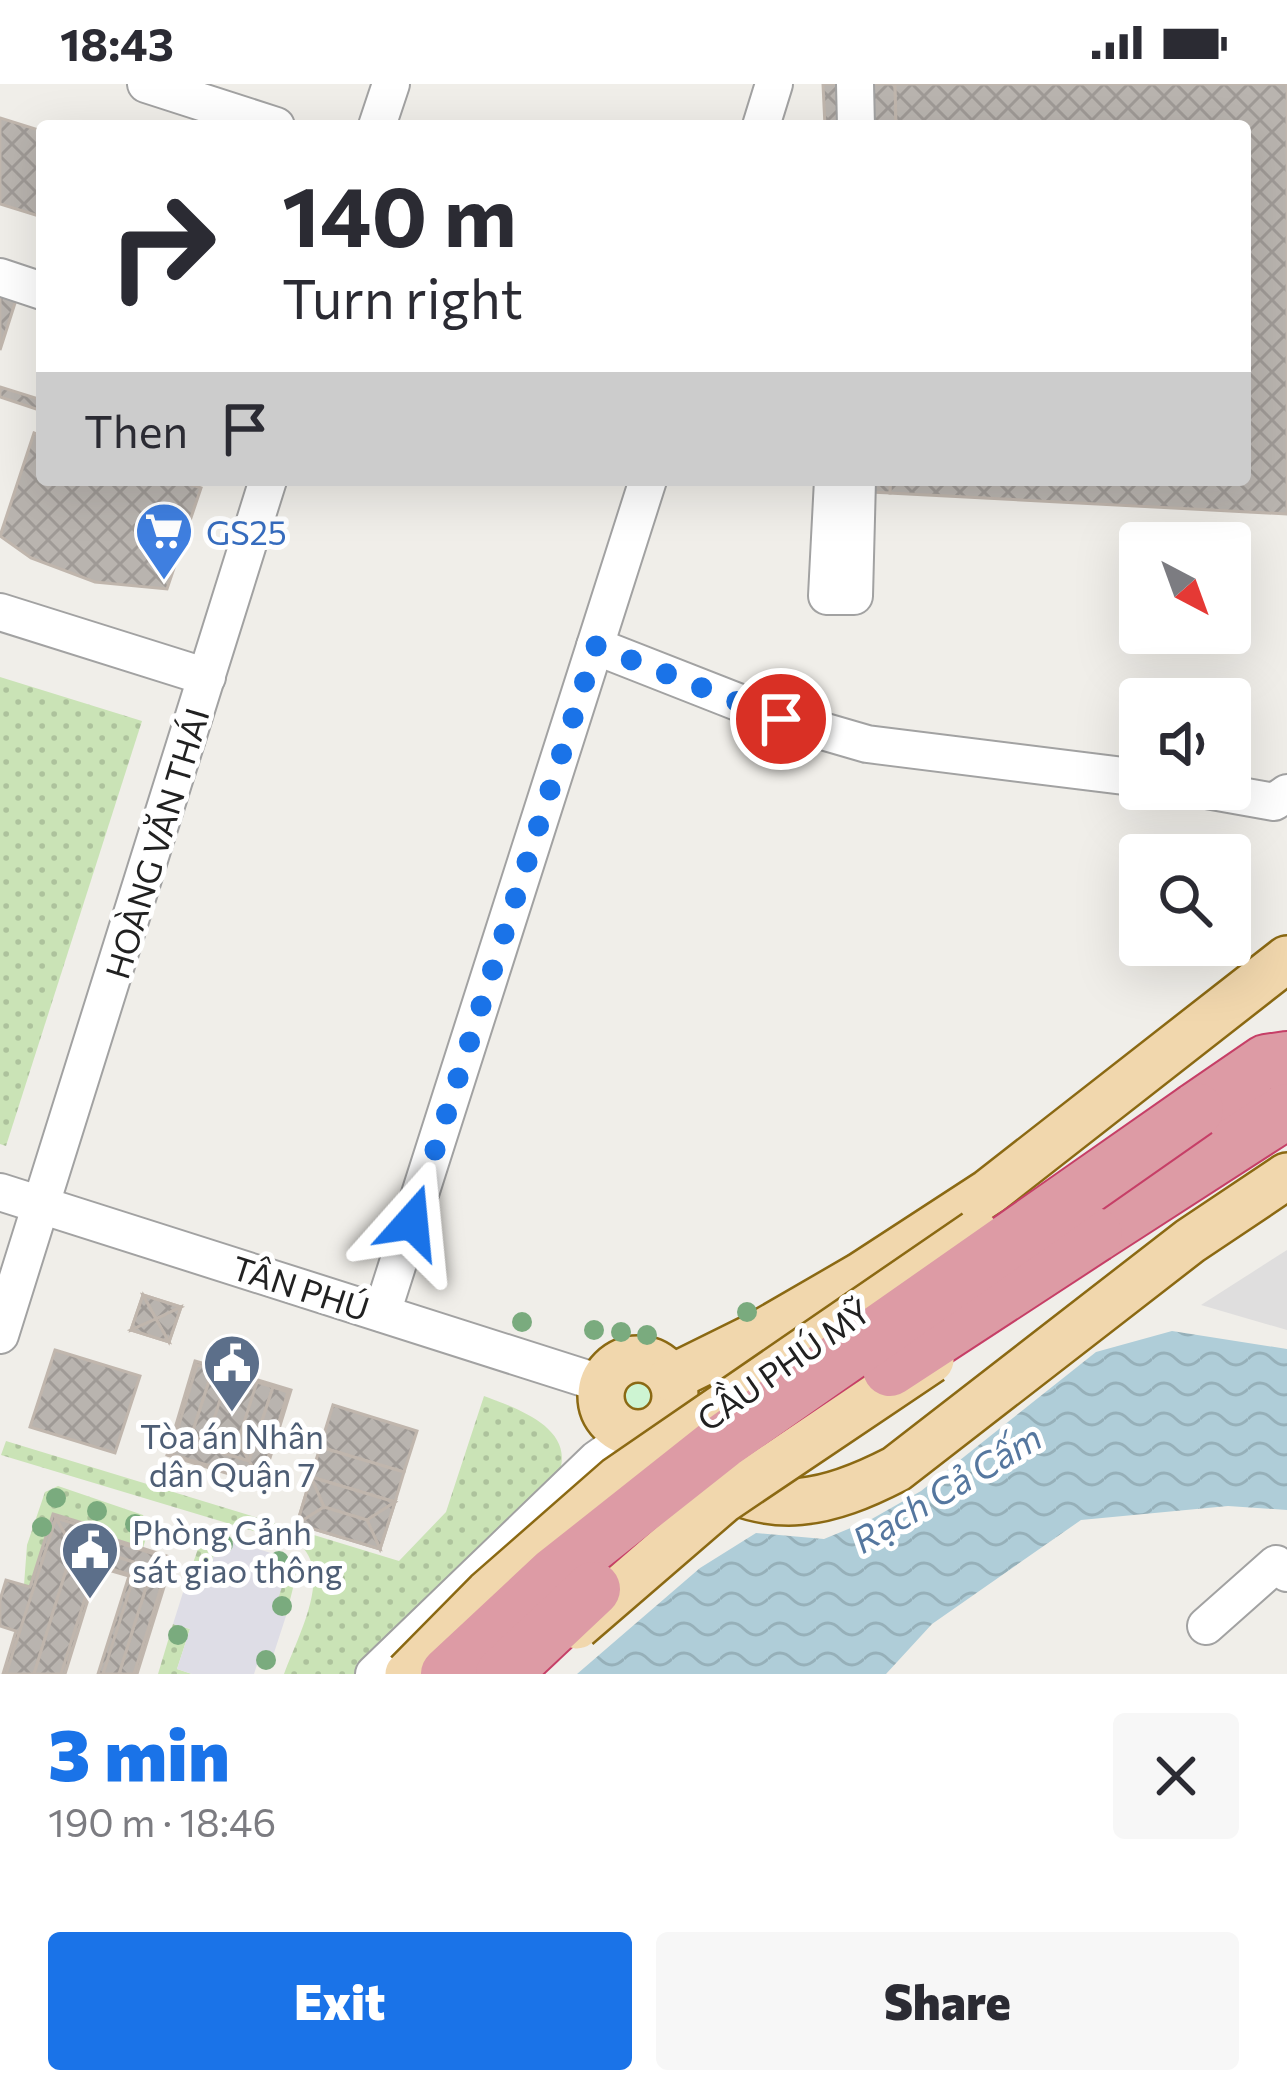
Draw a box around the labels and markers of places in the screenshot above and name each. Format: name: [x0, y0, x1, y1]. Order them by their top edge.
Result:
supermarket icon: GS25: [133, 500, 195, 582]
place label: GS25: [206, 511, 287, 552]
pin: [730, 668, 832, 770]
public building icon: Tòa án Nhân dân Quận 7: [201, 1332, 263, 1414]
place label: Tòa án Nhân dân Quận 7: [140, 1415, 324, 1494]
place label: Phòng Cảnh sát giao thông: [132, 1511, 343, 1590]
public building icon: Phòng Cảnh sát giao thông: [59, 1519, 121, 1601]

